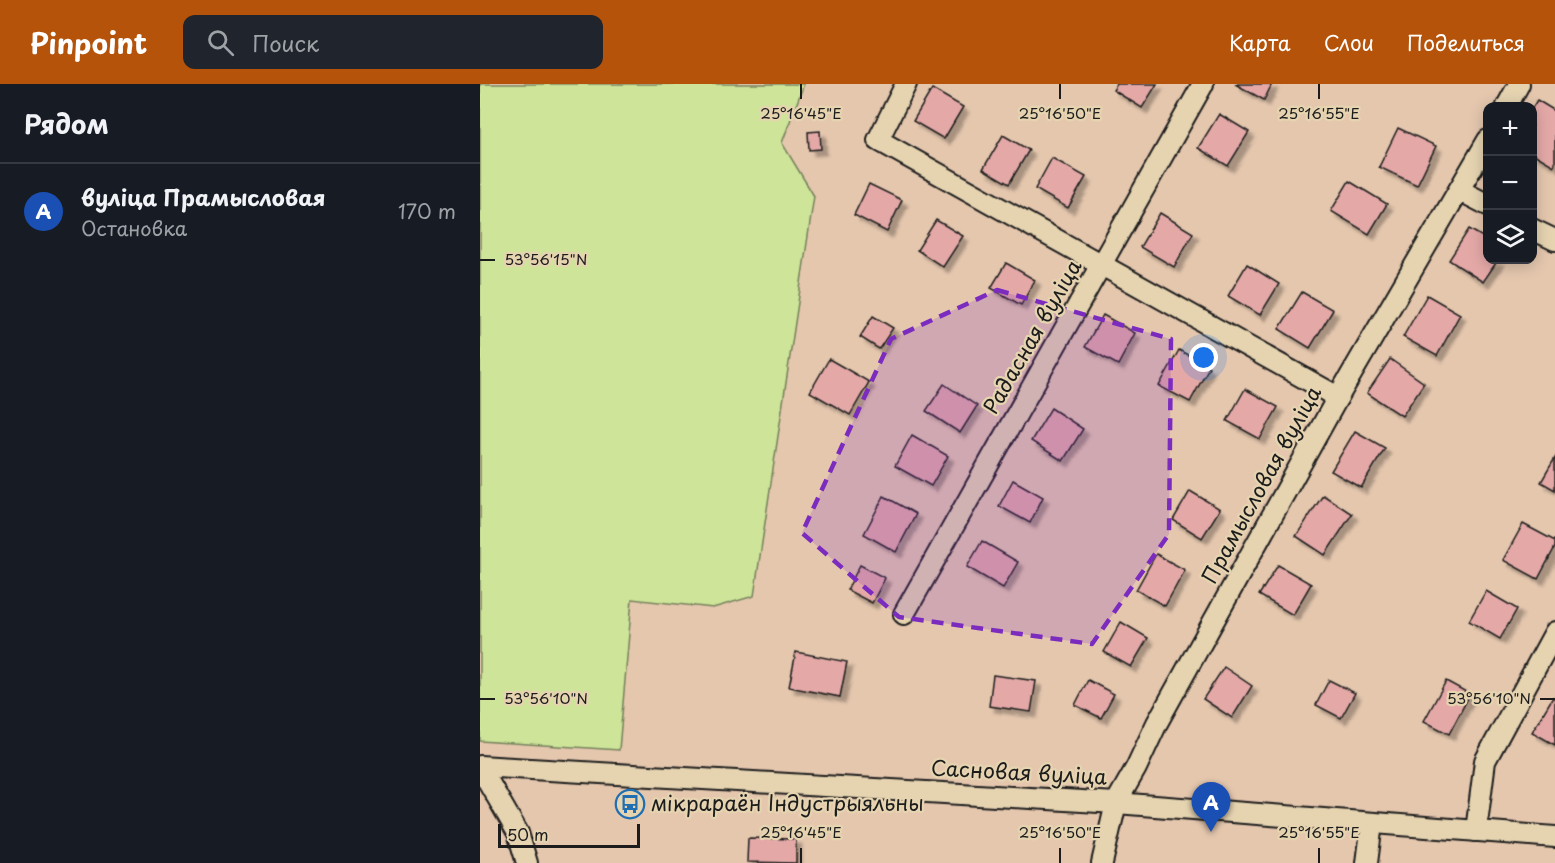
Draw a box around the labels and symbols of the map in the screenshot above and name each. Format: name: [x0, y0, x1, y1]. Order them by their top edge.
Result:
text: 25°16'45"E: [760, 101, 842, 124]
text: 25°16'50"E: [1019, 101, 1101, 124]
text: 25°16'55"E: [1278, 101, 1360, 124]
text: 53°56'15"N: [504, 247, 588, 270]
street label: Радасная вуліца: [974, 253, 1089, 419]
your location: [1189, 343, 1218, 372]
street label: Прамысловая вуліца: [1192, 379, 1328, 589]
text: 53°56'10"N: [504, 686, 588, 709]
text: 53°56'10"N: [1447, 686, 1531, 709]
street label: Сасновая вуліца: [930, 750, 1108, 792]
pin: A: [1192, 782, 1230, 832]
place label: мікрараён Індустрыяльны: [651, 786, 924, 818]
bus stop icon: мікрараён Індустрыяльны: [614, 788, 646, 820]
text: 25°16'45"E: [760, 820, 842, 843]
text: 25°16'50"E: [1019, 820, 1101, 843]
text: 25°16'55"E: [1278, 820, 1360, 843]
scale bar: [498, 821, 640, 848]

